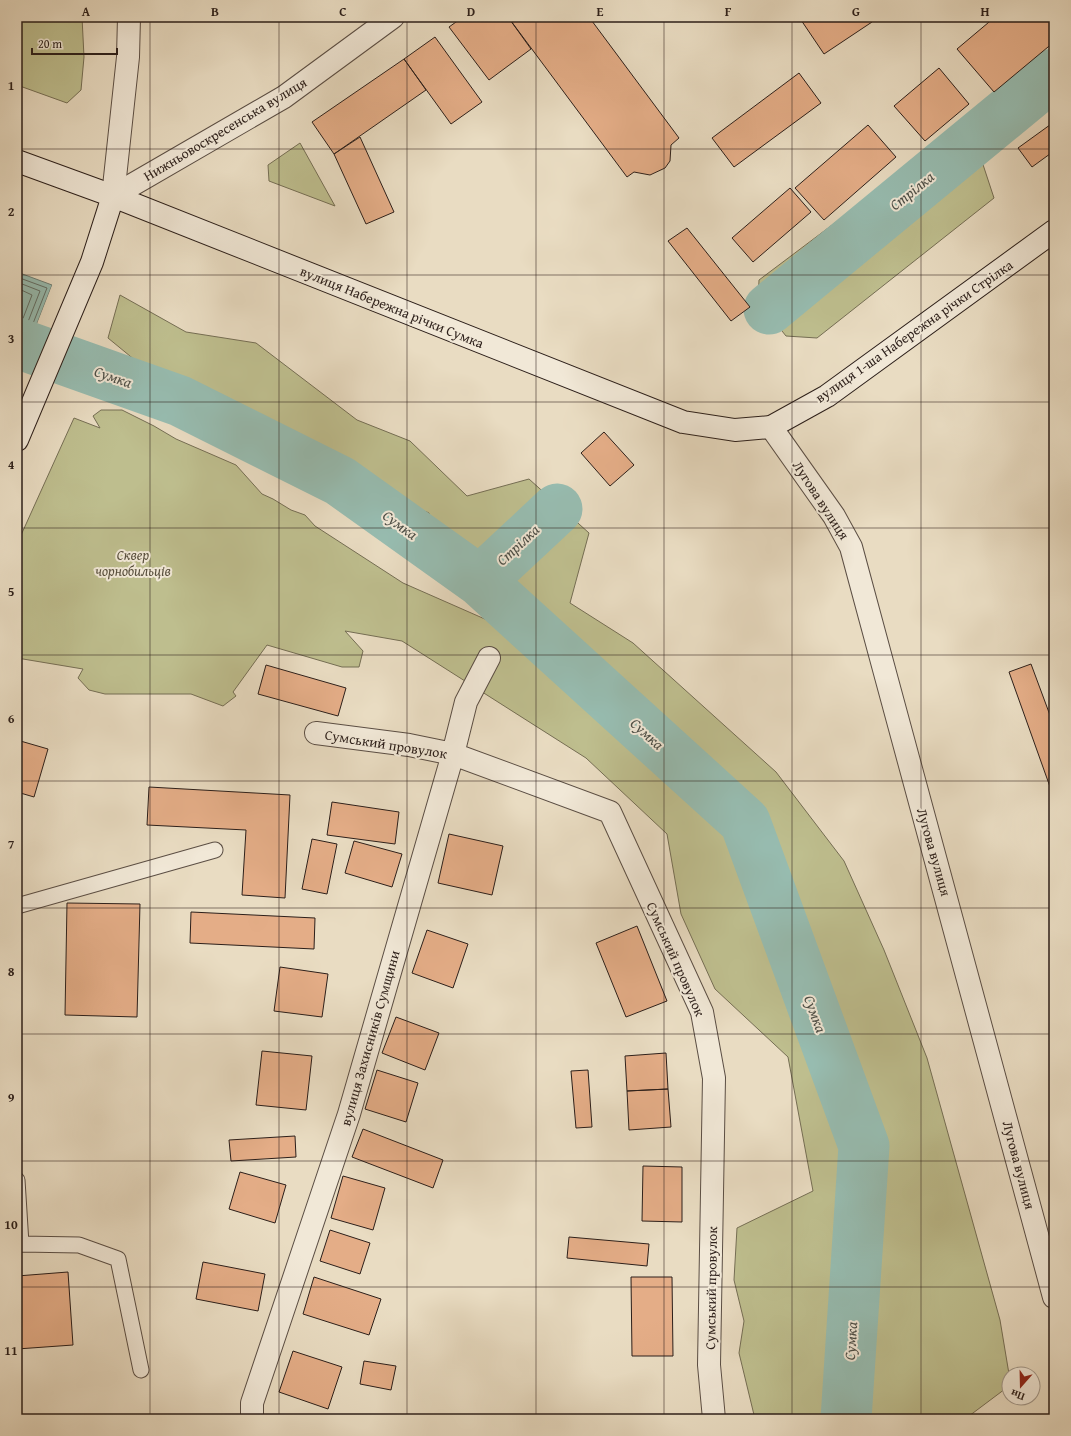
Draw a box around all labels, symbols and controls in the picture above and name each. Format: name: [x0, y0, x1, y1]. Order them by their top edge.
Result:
text: A: [82, 2, 91, 21]
text: B: [211, 2, 219, 21]
text: C: [339, 2, 347, 21]
text: D: [467, 2, 475, 21]
text: E: [597, 2, 604, 21]
text: F: [725, 2, 732, 21]
text: G: [852, 2, 860, 21]
text: H: [980, 2, 990, 21]
scale bar: [32, 30, 117, 56]
text: 20 m: [38, 35, 62, 52]
street label: Нижньовоскресенська вулиця: [140, 72, 310, 186]
text: 1: [8, 76, 14, 95]
water label: Стрілка: [885, 166, 938, 215]
text: 2: [8, 202, 15, 221]
street label: вулиця 1-ша Набережна річки Стрілка: [811, 255, 1017, 407]
street label: вулиця Набережна річки Сумка: [297, 261, 487, 353]
text: 3: [8, 329, 14, 348]
water label: Сумка: [92, 360, 135, 393]
text: 4: [8, 455, 15, 474]
street label: Лугова вулиця: [788, 457, 854, 543]
water label: Сумка: [379, 505, 422, 544]
water label: Стрілка: [492, 519, 544, 570]
park label: Сквер чорнобильців: [95, 545, 171, 581]
text: 5: [8, 582, 15, 601]
text: 6: [8, 709, 15, 728]
water label: Сумка: [626, 713, 669, 754]
street label: Сумський провулок: [324, 724, 449, 764]
street label: Лугова вулиця: [912, 806, 956, 898]
text: 7: [8, 835, 15, 854]
street label: Сумський провулок: [642, 899, 710, 1020]
street label: вулиця Захисників Сумщини: [335, 948, 405, 1128]
text: 8: [8, 962, 15, 981]
water label: Сумка: [799, 992, 832, 1036]
text: 9: [8, 1088, 15, 1107]
street label: Лугова вулиця: [998, 1119, 1040, 1211]
text: 10: [4, 1215, 18, 1234]
street label: Сумський провулок: [700, 1225, 722, 1350]
water label: Сумка: [839, 1321, 862, 1361]
text: 11: [4, 1341, 18, 1360]
north arrow: [1001, 1366, 1041, 1406]
text: Пн: [1008, 1385, 1027, 1405]

